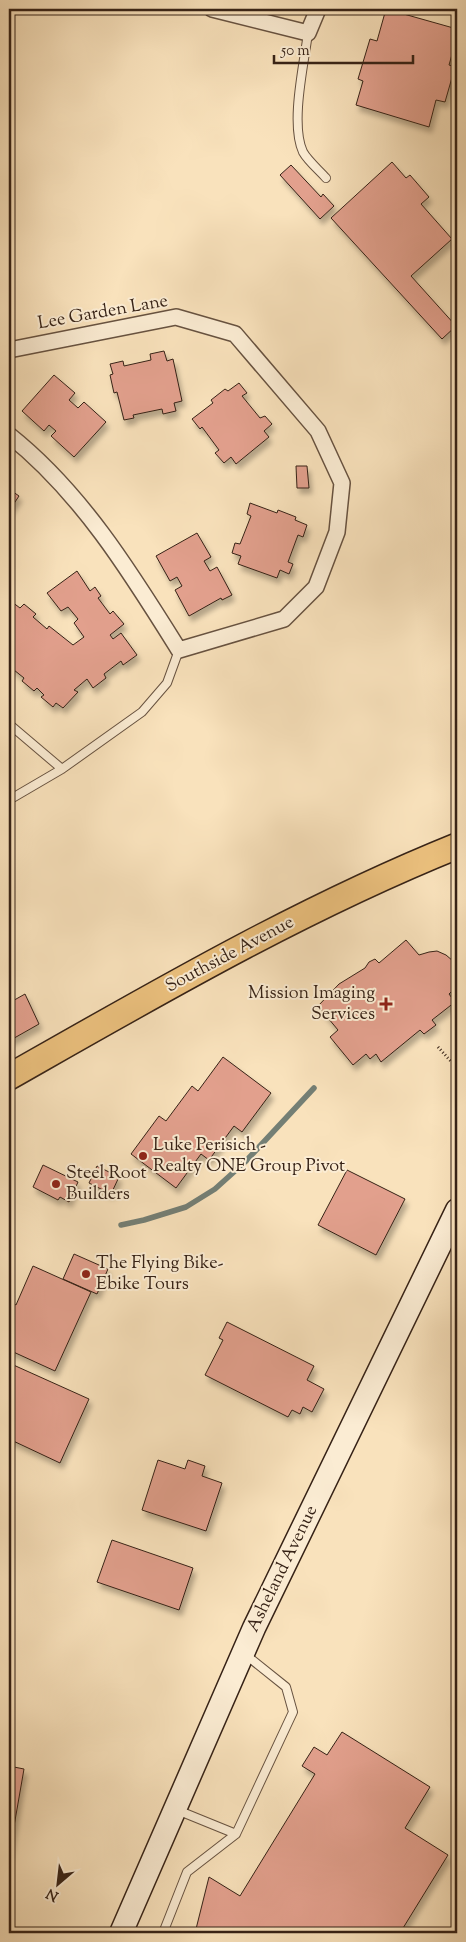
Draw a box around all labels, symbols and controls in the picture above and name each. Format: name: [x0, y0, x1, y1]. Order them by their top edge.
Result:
scale bar: [274, 32, 412, 64]
text: 50 m: [280, 41, 310, 62]
street label: Lee Garden Lane: [36, 289, 170, 337]
street label: Southside Avenue: [161, 910, 299, 1000]
place label: Mission Imaging Services: [248, 981, 375, 1028]
marker: Mission Imaging Services: [379, 997, 393, 1011]
place label: Luke Perisich - Realty ONE Group Pivot: [153, 1133, 345, 1180]
marker: Luke Perisich - Realty ONE Group Pivot: [137, 1150, 149, 1162]
place label: Steel Root Builders: [66, 1161, 147, 1208]
marker: Steel Root Builders: [50, 1178, 62, 1190]
place label: The Flying Bike- Ebike Tours: [96, 1251, 224, 1298]
marker: The Flying Bike- Ebike Tours: [80, 1268, 92, 1280]
street label: Asheland Avenue: [241, 1501, 325, 1637]
north arrow: [32, 1860, 82, 1910]
text: N: [43, 1882, 62, 1905]

